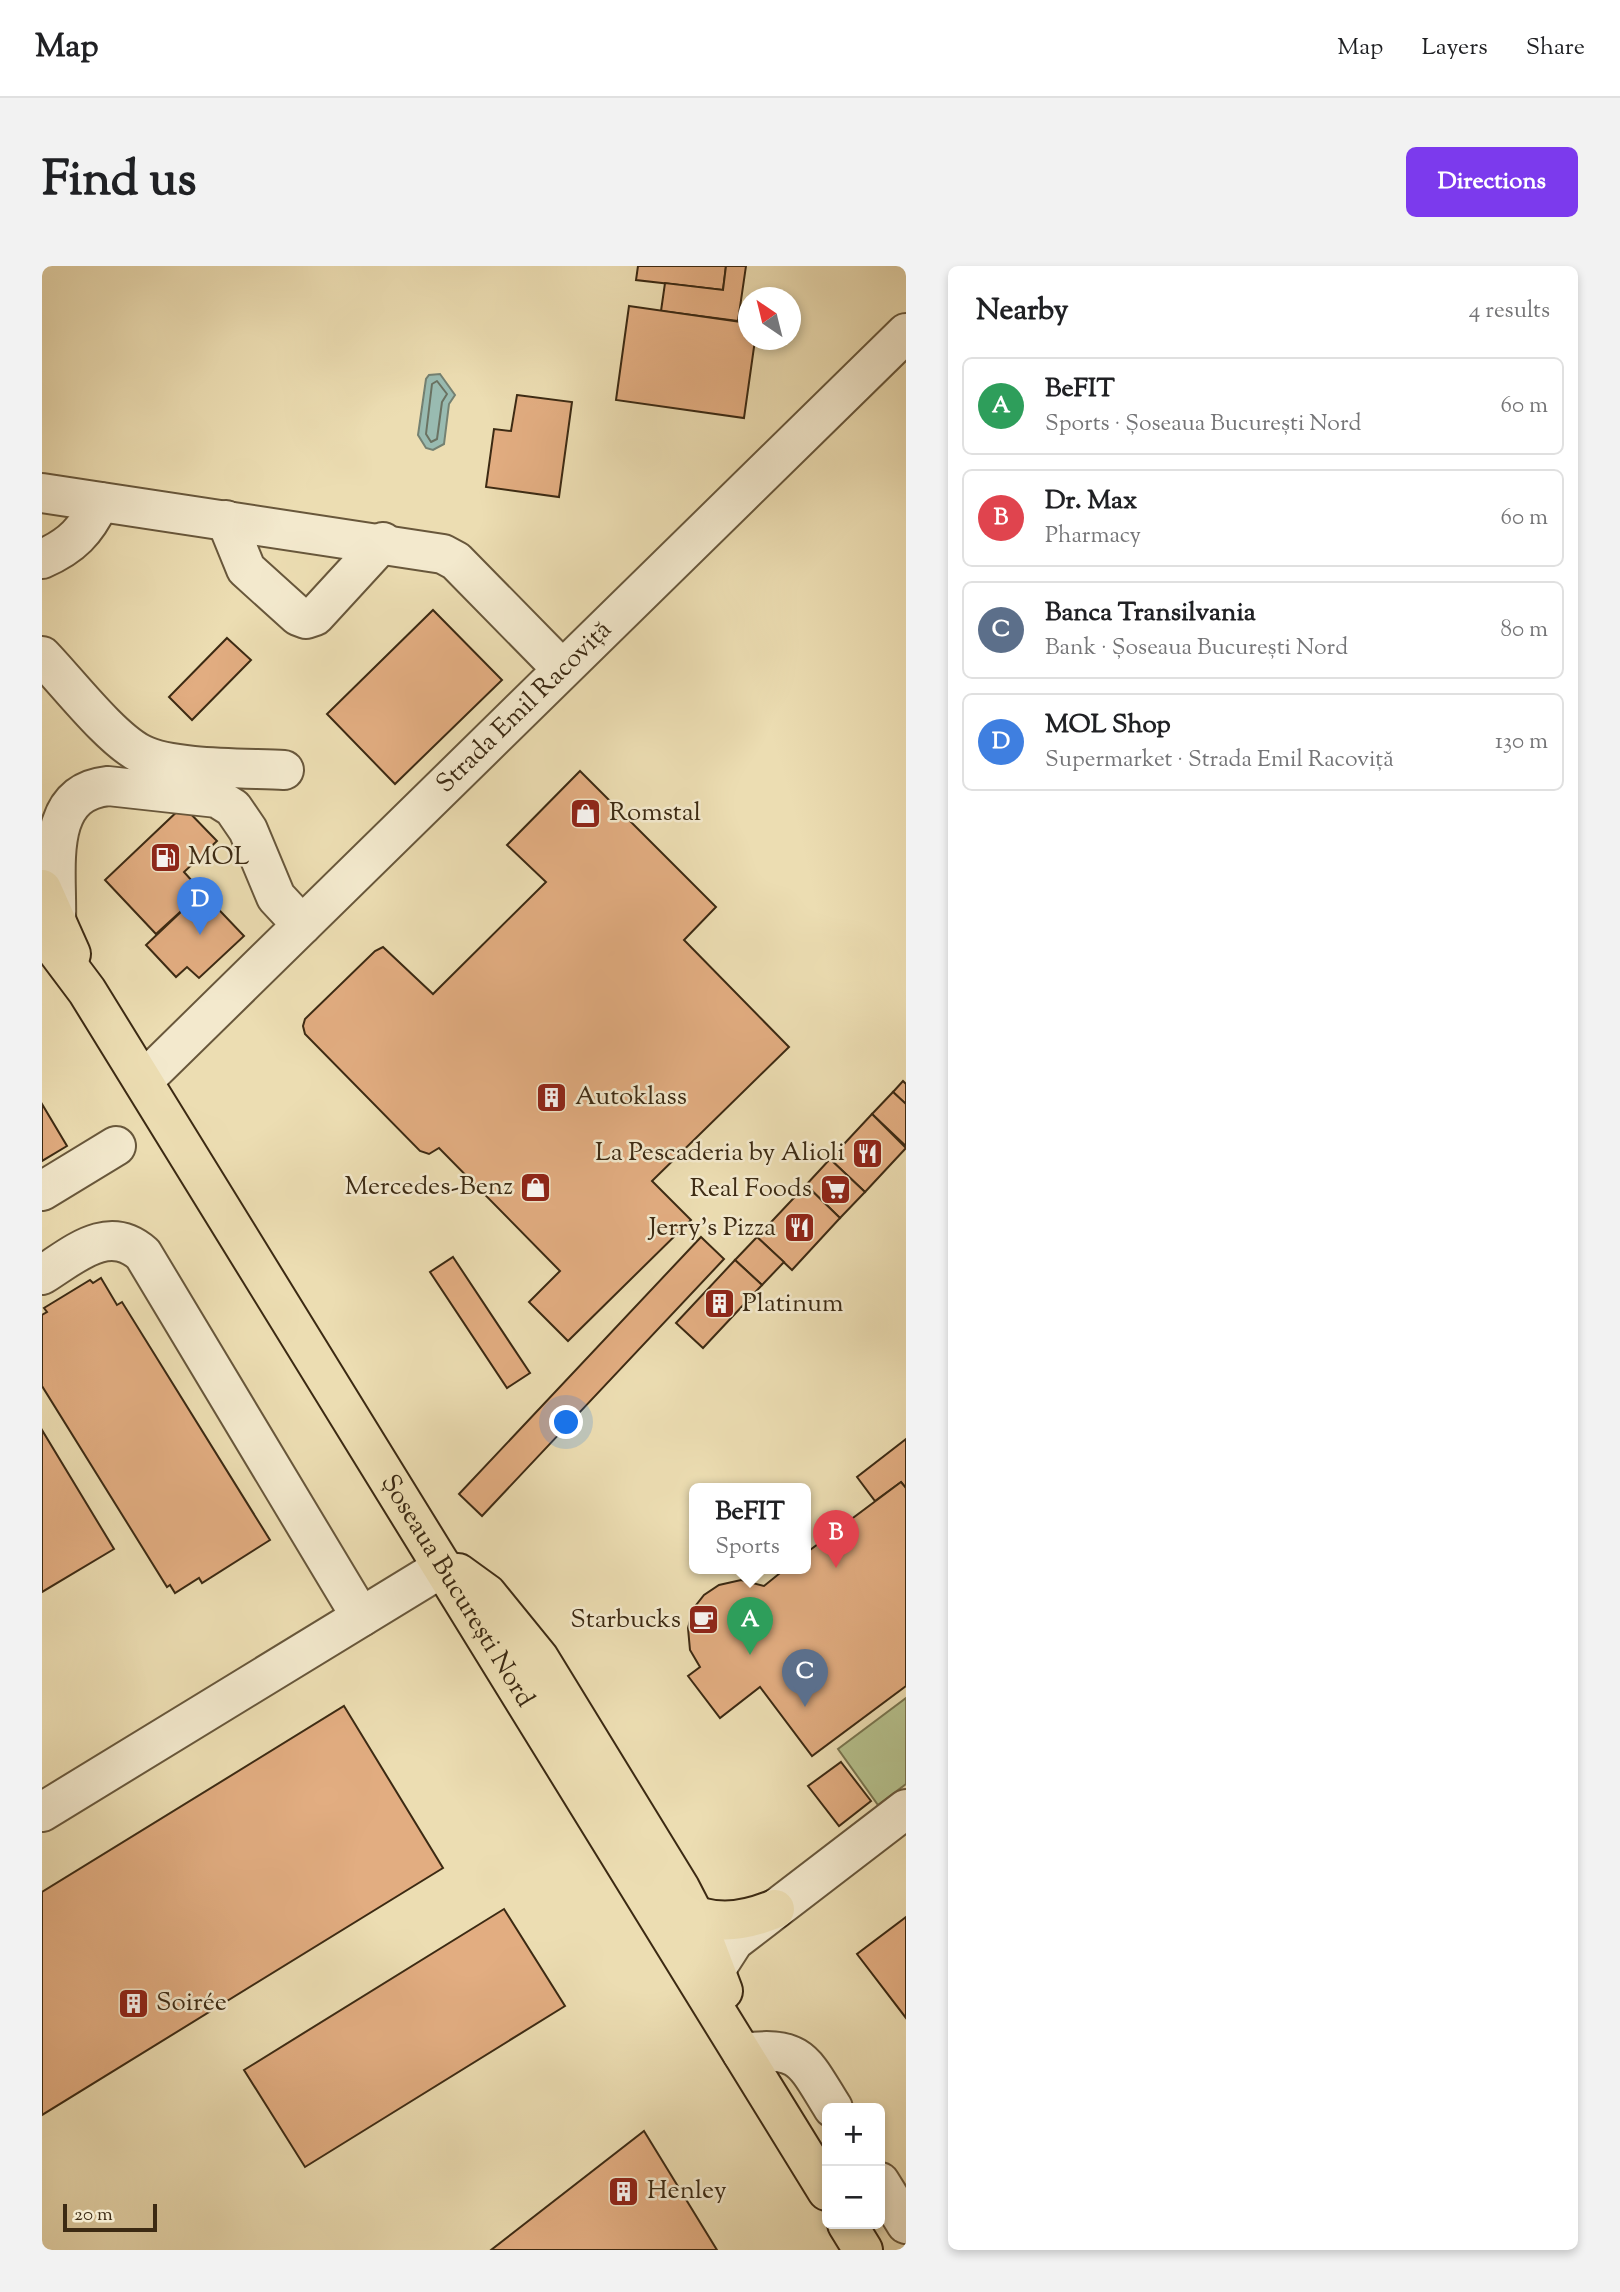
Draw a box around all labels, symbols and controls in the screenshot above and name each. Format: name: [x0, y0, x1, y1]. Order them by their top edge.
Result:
text: Map: [35, 24, 99, 72]
text: Map: [1337, 31, 1383, 65]
text: Layers: [1421, 31, 1488, 65]
text: Share: [1526, 31, 1585, 65]
text: Find us: [42, 147, 196, 217]
button: Directions: [1406, 147, 1578, 217]
north arrow: [738, 287, 801, 350]
text: Nearby: [976, 290, 1068, 333]
text: 4 results: [1469, 295, 1550, 328]
text: BeFIT: [1045, 371, 1115, 408]
text: A: [992, 390, 1010, 423]
text: 60 m: [1500, 390, 1548, 423]
text: Sports · Șoseaua București Nord: [1045, 408, 1362, 441]
text: Dr. Max: [1045, 483, 1137, 520]
text: B: [994, 502, 1008, 535]
text: 60 m: [1500, 502, 1548, 535]
text: Pharmacy: [1045, 520, 1141, 553]
text: Banca Transilvania: [1045, 595, 1256, 632]
street label: Strada Emil Racoviță: [428, 612, 620, 802]
text: C: [992, 614, 1010, 647]
text: 80 m: [1500, 614, 1548, 647]
text: Bank · Șoseaua București Nord: [1045, 632, 1348, 665]
text: MOL Shop: [1045, 707, 1171, 744]
text: D: [992, 726, 1010, 759]
text: 130 m: [1495, 726, 1548, 759]
text: Supermarket · Strada Emil Racoviță: [1045, 744, 1394, 777]
place label: Romstal: [609, 795, 701, 832]
shop icon: Romstal: [569, 796, 603, 830]
place label: MOL: [188, 839, 250, 876]
fuel station icon: MOL: [148, 840, 182, 874]
pin: D: [177, 877, 223, 935]
place label: Autoklass: [575, 1079, 687, 1116]
building icon: Autoklass: [535, 1080, 569, 1114]
place label: La Pescaderia by Alioli: [595, 1135, 845, 1172]
restaurant icon: La Pescaderia by Alioli: [851, 1136, 885, 1170]
place label: Mercedes-Benz: [344, 1169, 513, 1206]
shop icon: Mercedes-Benz: [519, 1170, 553, 1204]
place label: Real Foods: [690, 1171, 812, 1208]
supermarket icon: Real Foods: [818, 1172, 852, 1206]
place label: Jerry's Pizza: [647, 1210, 776, 1247]
restaurant icon: Jerry's Pizza: [782, 1211, 816, 1245]
place label: Platinum: [742, 1286, 844, 1323]
building icon: Platinum: [702, 1287, 736, 1321]
your location: [549, 1405, 583, 1439]
street label: Șoseaua București Nord: [371, 1468, 543, 1715]
popup: [689, 1483, 811, 1574]
text: BeFIT: [715, 1494, 785, 1531]
pin: B: [813, 1510, 859, 1568]
text: Sports: [715, 1531, 780, 1564]
pin: A: [727, 1597, 773, 1655]
place label: Starbucks: [570, 1602, 681, 1639]
cafe icon: Starbucks: [687, 1603, 721, 1637]
pin: C: [782, 1649, 828, 1707]
place label: Soirée: [156, 1985, 227, 2022]
building icon: Soirée: [116, 1986, 150, 2020]
map controls: [822, 2103, 885, 2229]
button: +: [822, 2103, 885, 2166]
button: −: [822, 2166, 885, 2229]
place label: Henley: [647, 2173, 727, 2210]
building icon: Henley: [607, 2174, 641, 2208]
scale bar: [63, 2201, 158, 2233]
text: 20 m: [74, 2202, 113, 2229]

